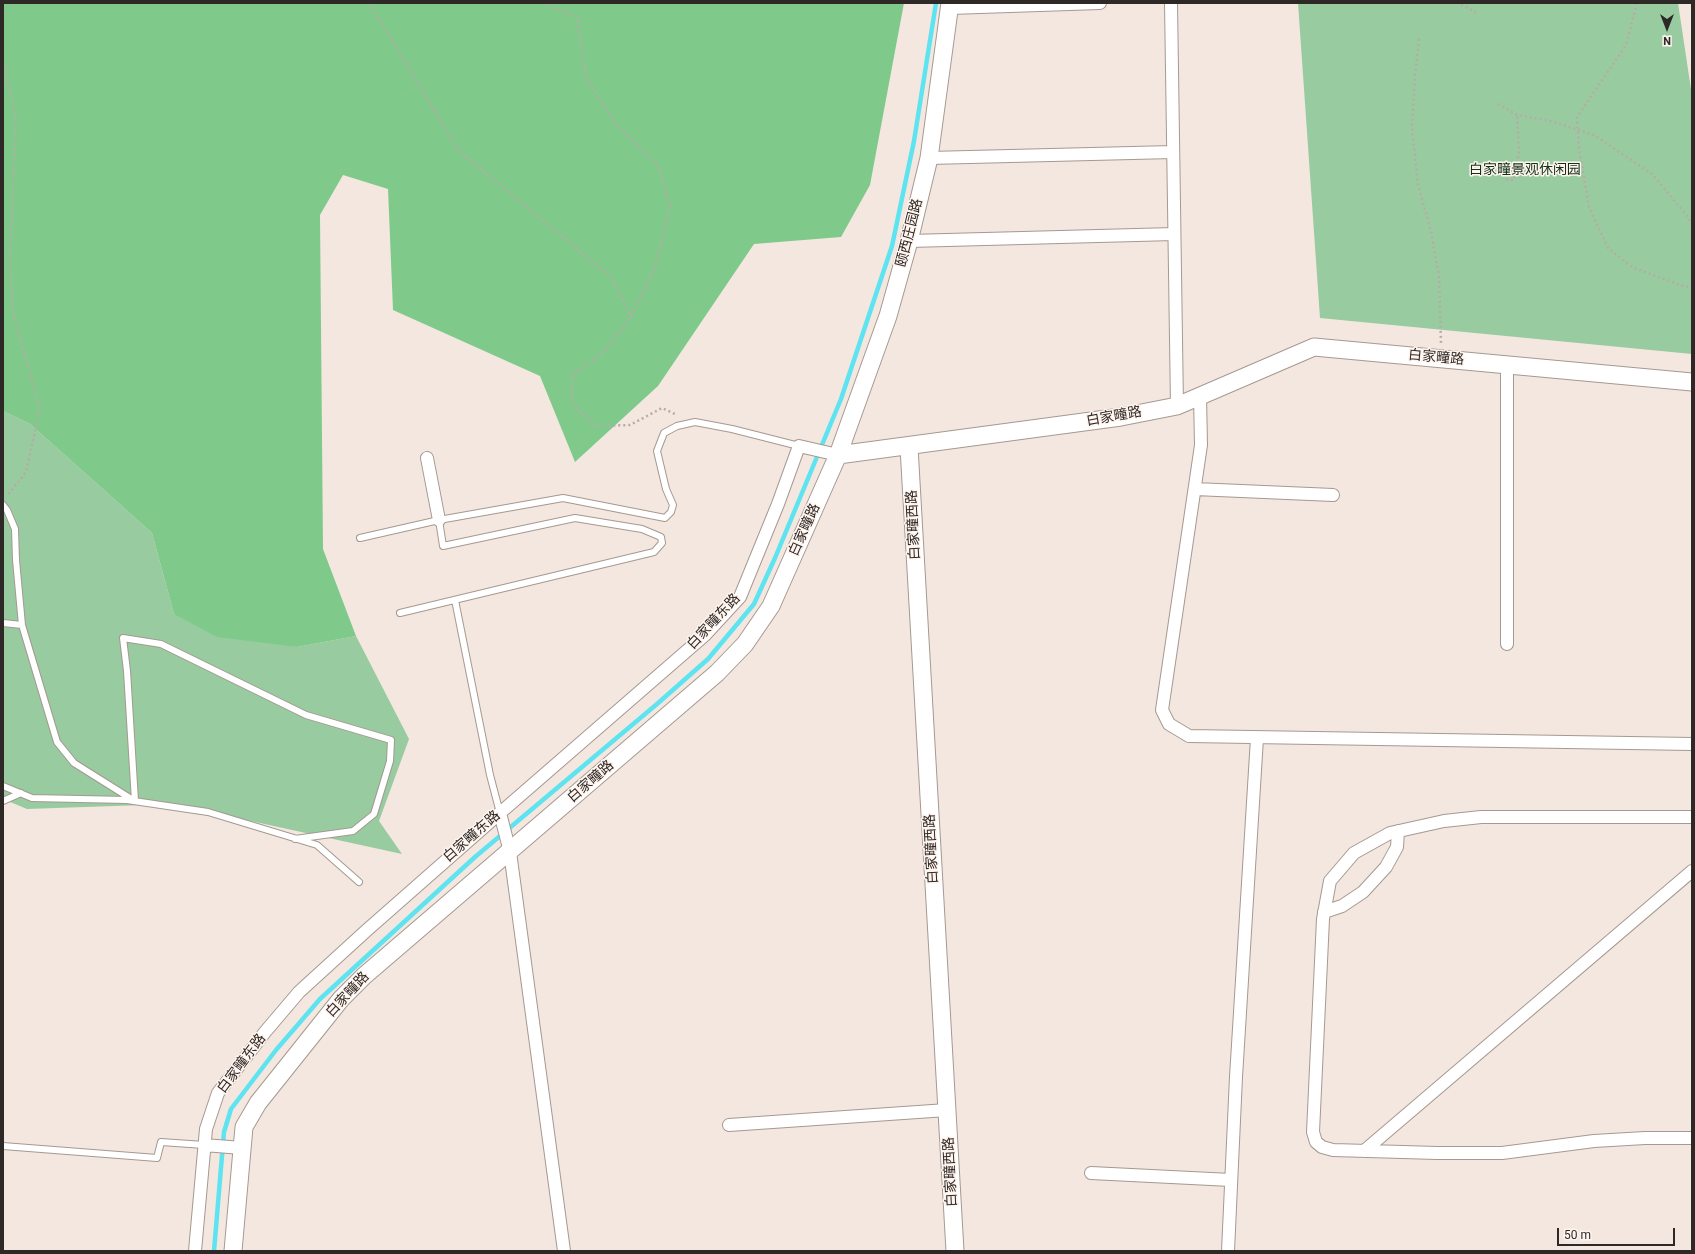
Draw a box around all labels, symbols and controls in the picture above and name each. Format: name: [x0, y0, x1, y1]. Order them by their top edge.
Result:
north arrow: [1647, 8, 1687, 48]
text: N: [1663, 34, 1671, 47]
park label: 白家疃景观休闲园: [1469, 162, 1581, 178]
street label: 颐西庄园路: [893, 197, 927, 269]
street label: 白家疃路: [1407, 347, 1465, 369]
street label: 白家疃路: [1085, 404, 1143, 430]
street label: 白家疃西路: [904, 490, 924, 560]
street label: 白家疃路: [786, 501, 824, 559]
street label: 白家疃东路: [684, 591, 744, 653]
street label: 白家疃路: [564, 757, 618, 807]
street label: 白家疃东路: [440, 808, 504, 866]
street label: 白家疃西路: [922, 814, 942, 884]
street label: 白家疃路: [323, 969, 373, 1021]
street label: 白家疃东路: [214, 1031, 270, 1097]
street label: 白家疃西路: [941, 1137, 961, 1207]
scale bar: [1559, 1220, 1677, 1246]
text: 50 m: [1564, 1228, 1591, 1242]

